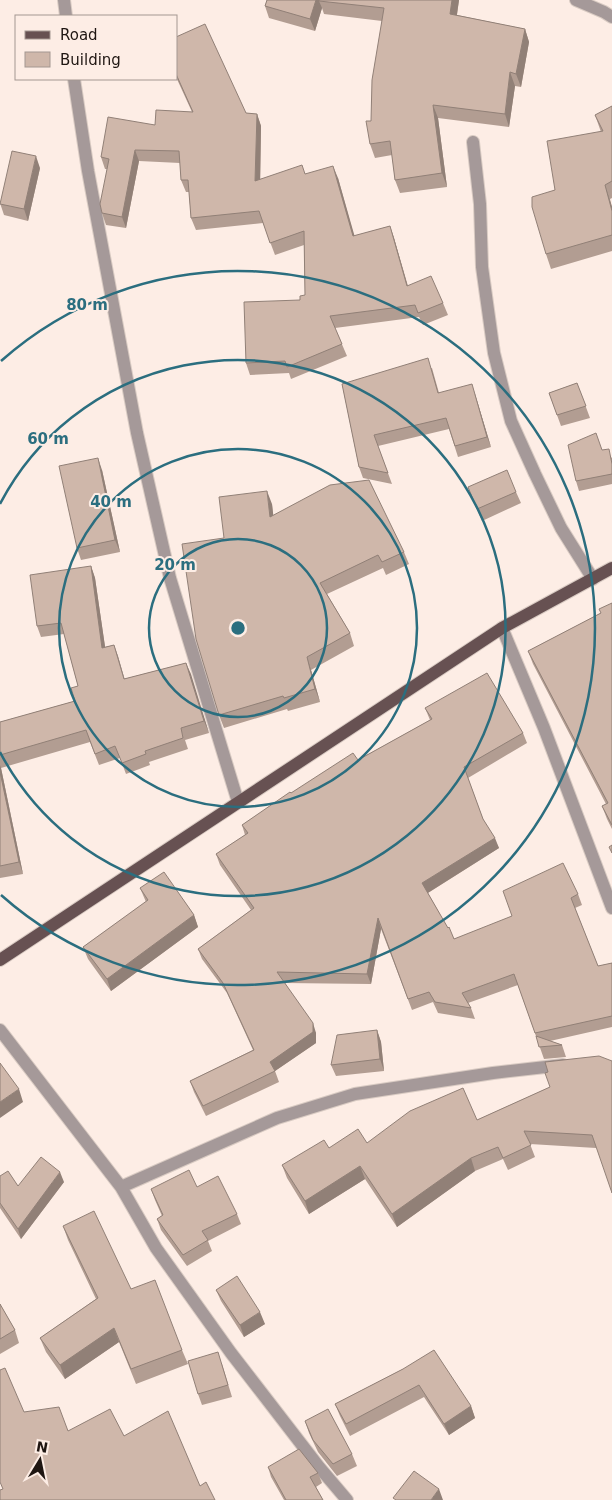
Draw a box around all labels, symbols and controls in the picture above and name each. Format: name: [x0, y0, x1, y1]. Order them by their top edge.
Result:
legend: [15, 15, 178, 80]
text: Road: [60, 26, 98, 44]
text: Building: [60, 51, 121, 69]
text: 80 m: [66, 296, 108, 314]
text: 60 m: [27, 430, 69, 448]
text: 40 m: [90, 493, 132, 511]
text: 20 m: [154, 556, 196, 574]
centre of rings: [229, 619, 247, 637]
north arrow: [15, 1435, 65, 1485]
text: N: [35, 1438, 49, 1456]

